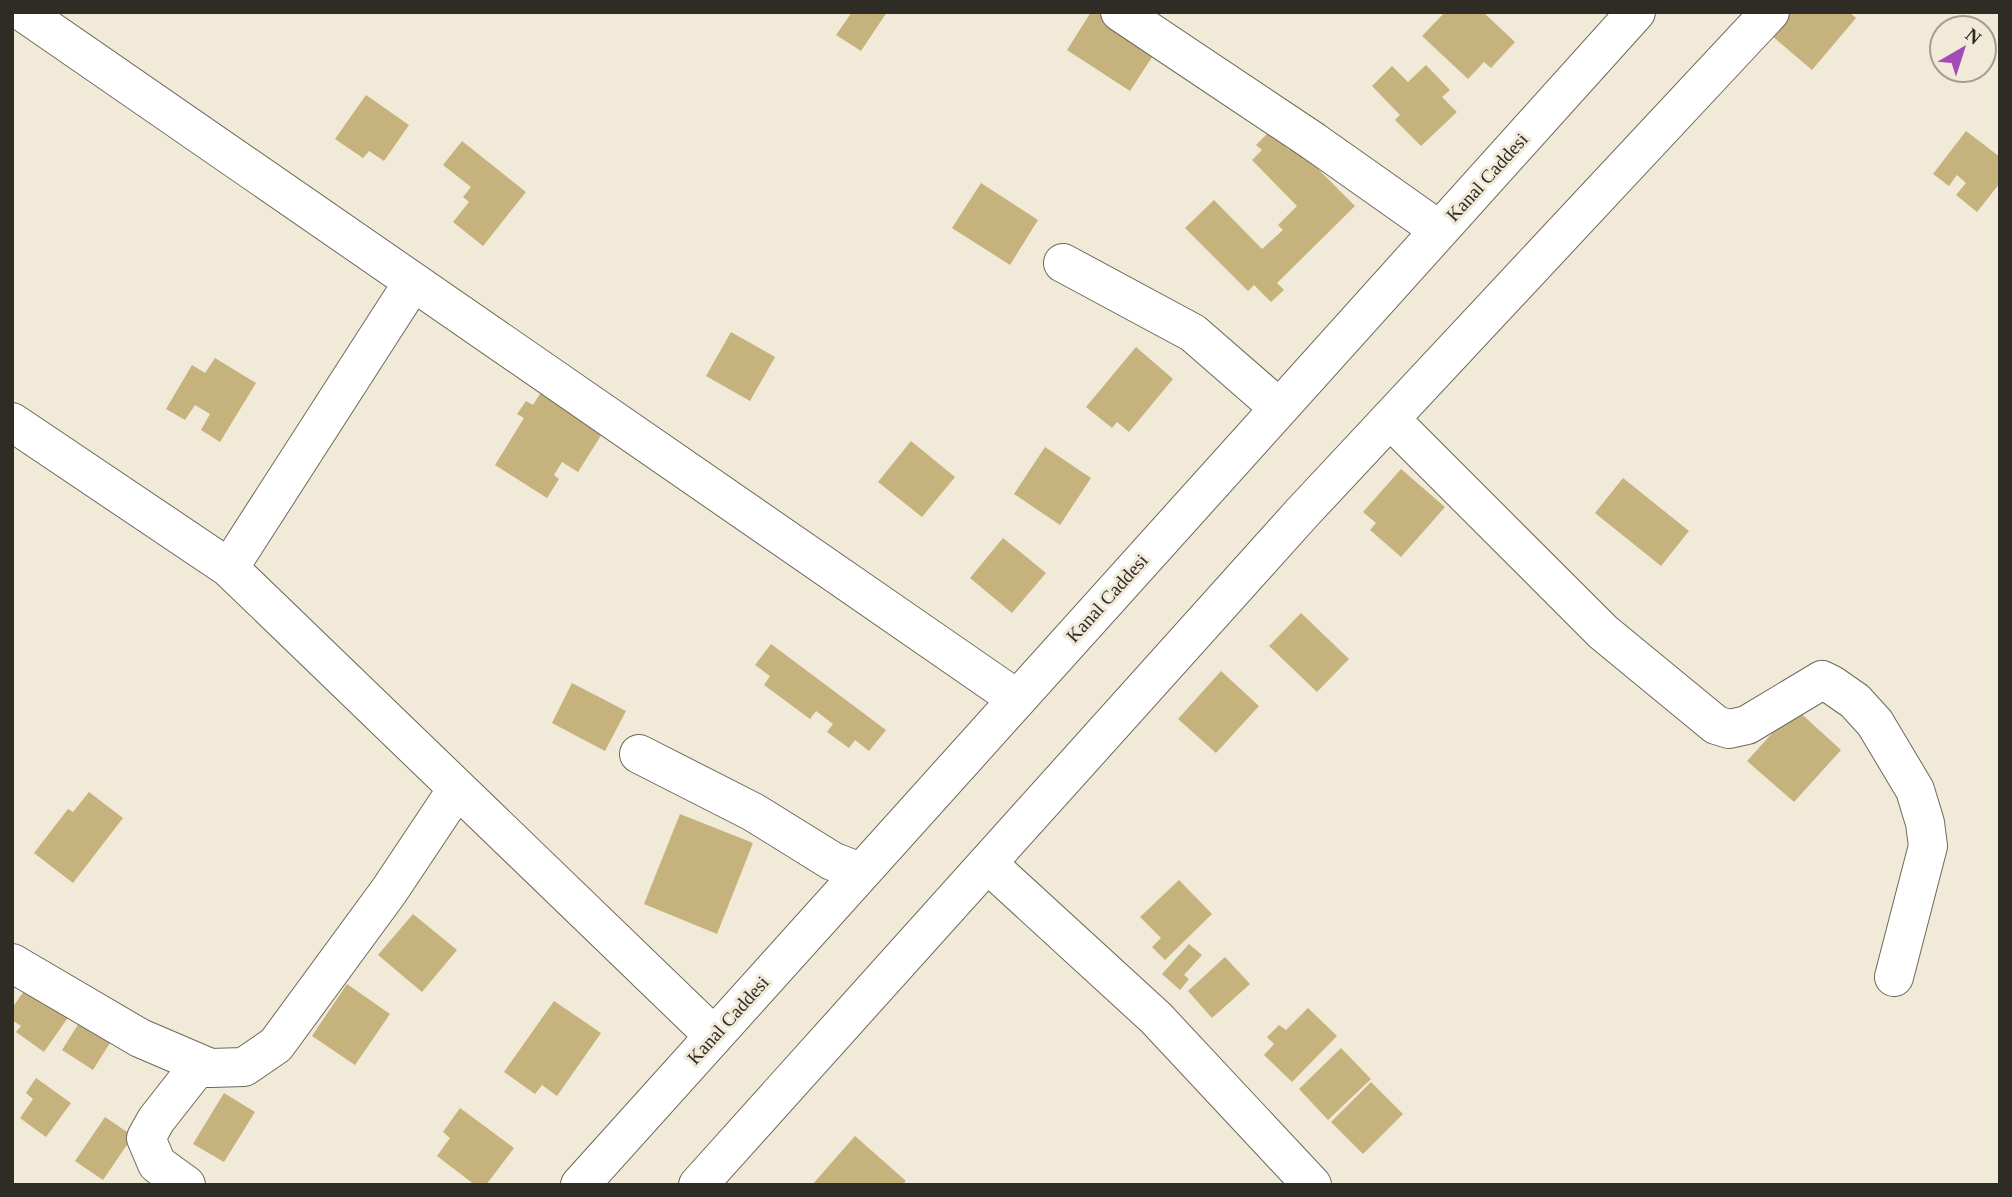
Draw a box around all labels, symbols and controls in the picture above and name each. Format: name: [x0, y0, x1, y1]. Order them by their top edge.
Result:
north arrow: [1928, 14, 1998, 84]
text: N: [1961, 24, 1986, 49]
street label: Kanal Caddesi: [1442, 129, 1532, 225]
street label: Kanal Caddesi: [1062, 550, 1152, 646]
street label: Kanal Caddesi: [683, 972, 773, 1068]

